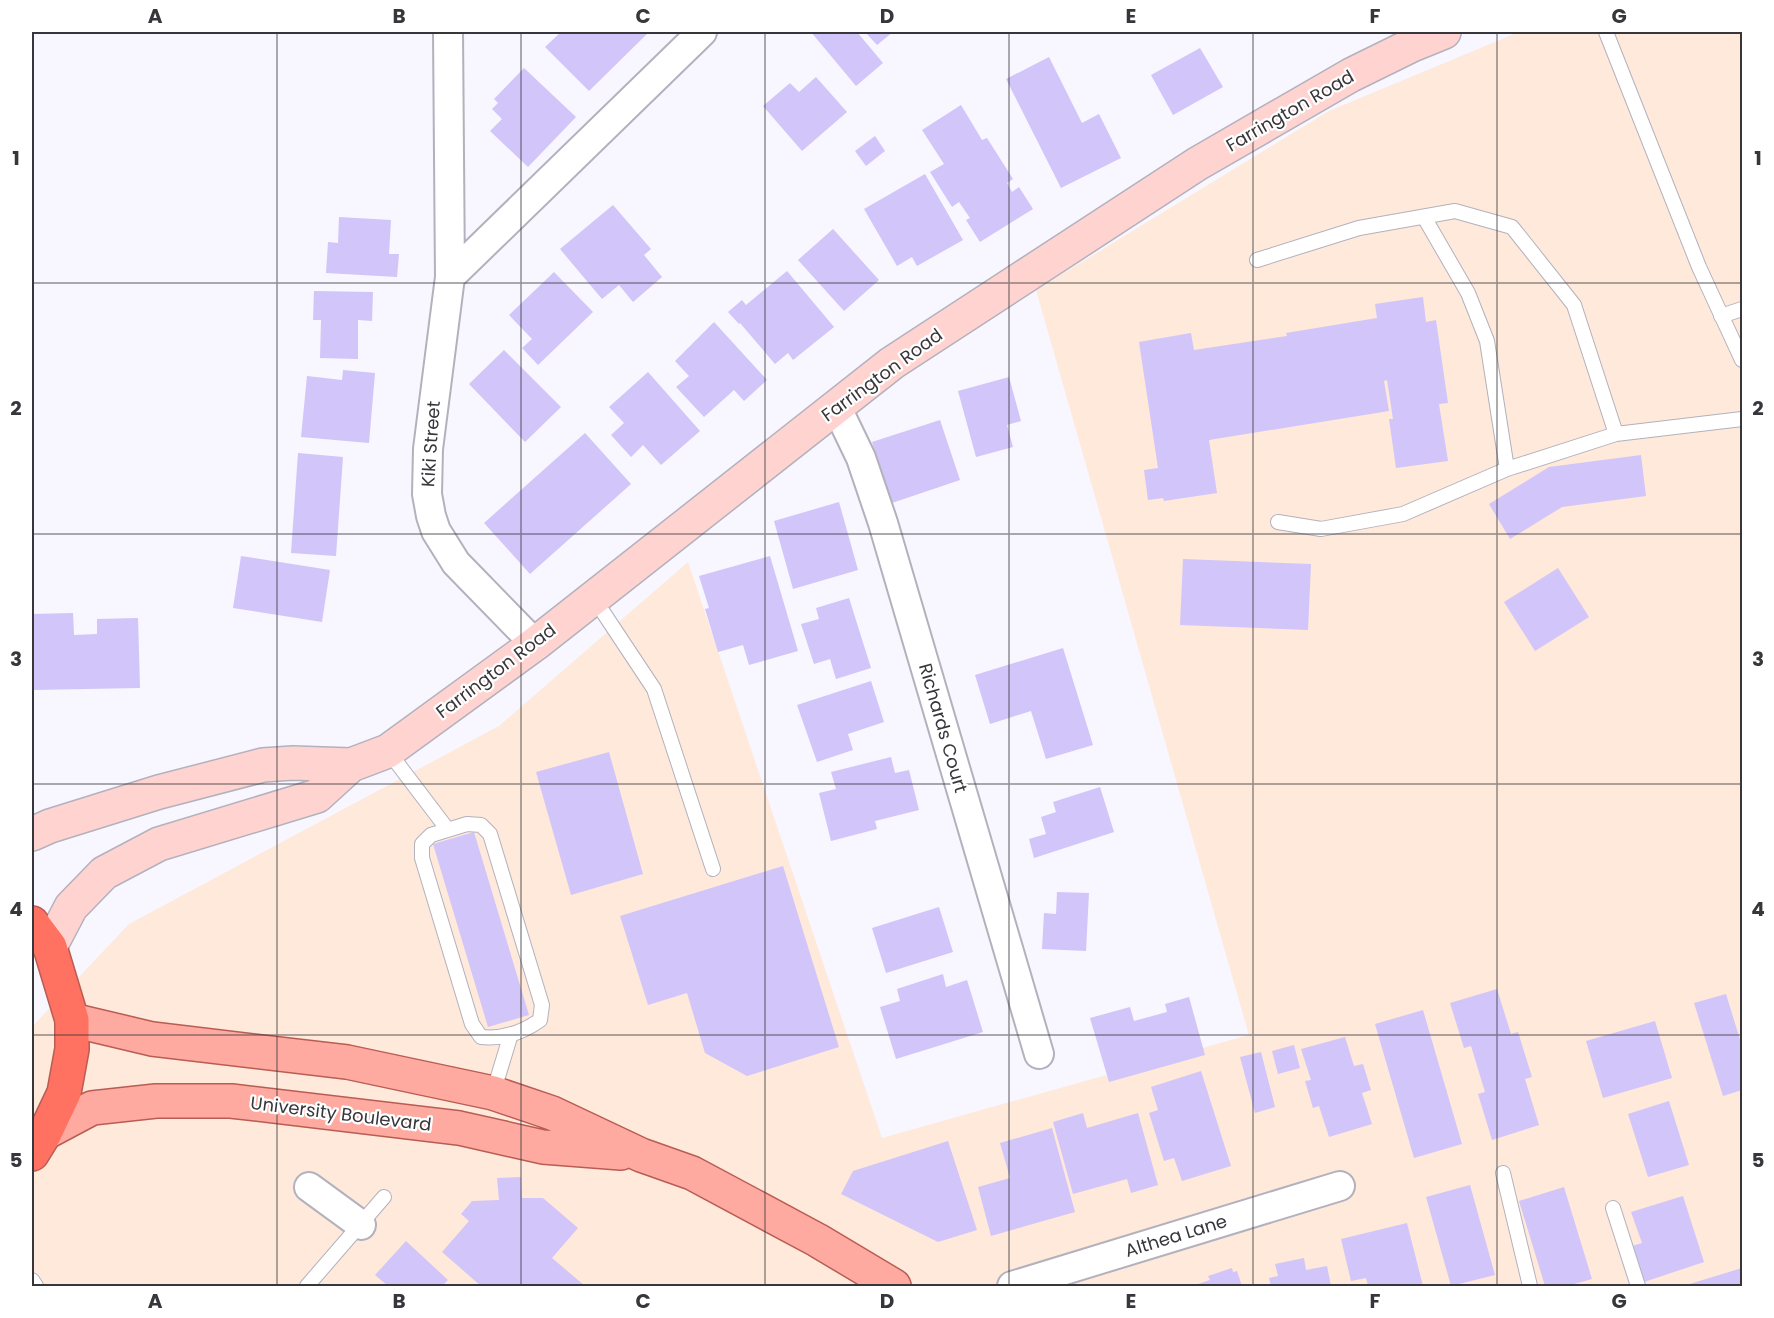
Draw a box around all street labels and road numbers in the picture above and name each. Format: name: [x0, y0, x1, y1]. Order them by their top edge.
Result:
street label: Farrington Road: [1221, 64, 1358, 157]
street label: Farrington Road: [816, 322, 947, 427]
street label: Kiki Street: [415, 400, 446, 488]
street label: Farrington Road: [431, 617, 561, 724]
street label: Richards Court: [913, 660, 974, 795]
street label: University Boulevard: [249, 1090, 433, 1137]
street label: Althea Lane: [1122, 1208, 1230, 1263]

